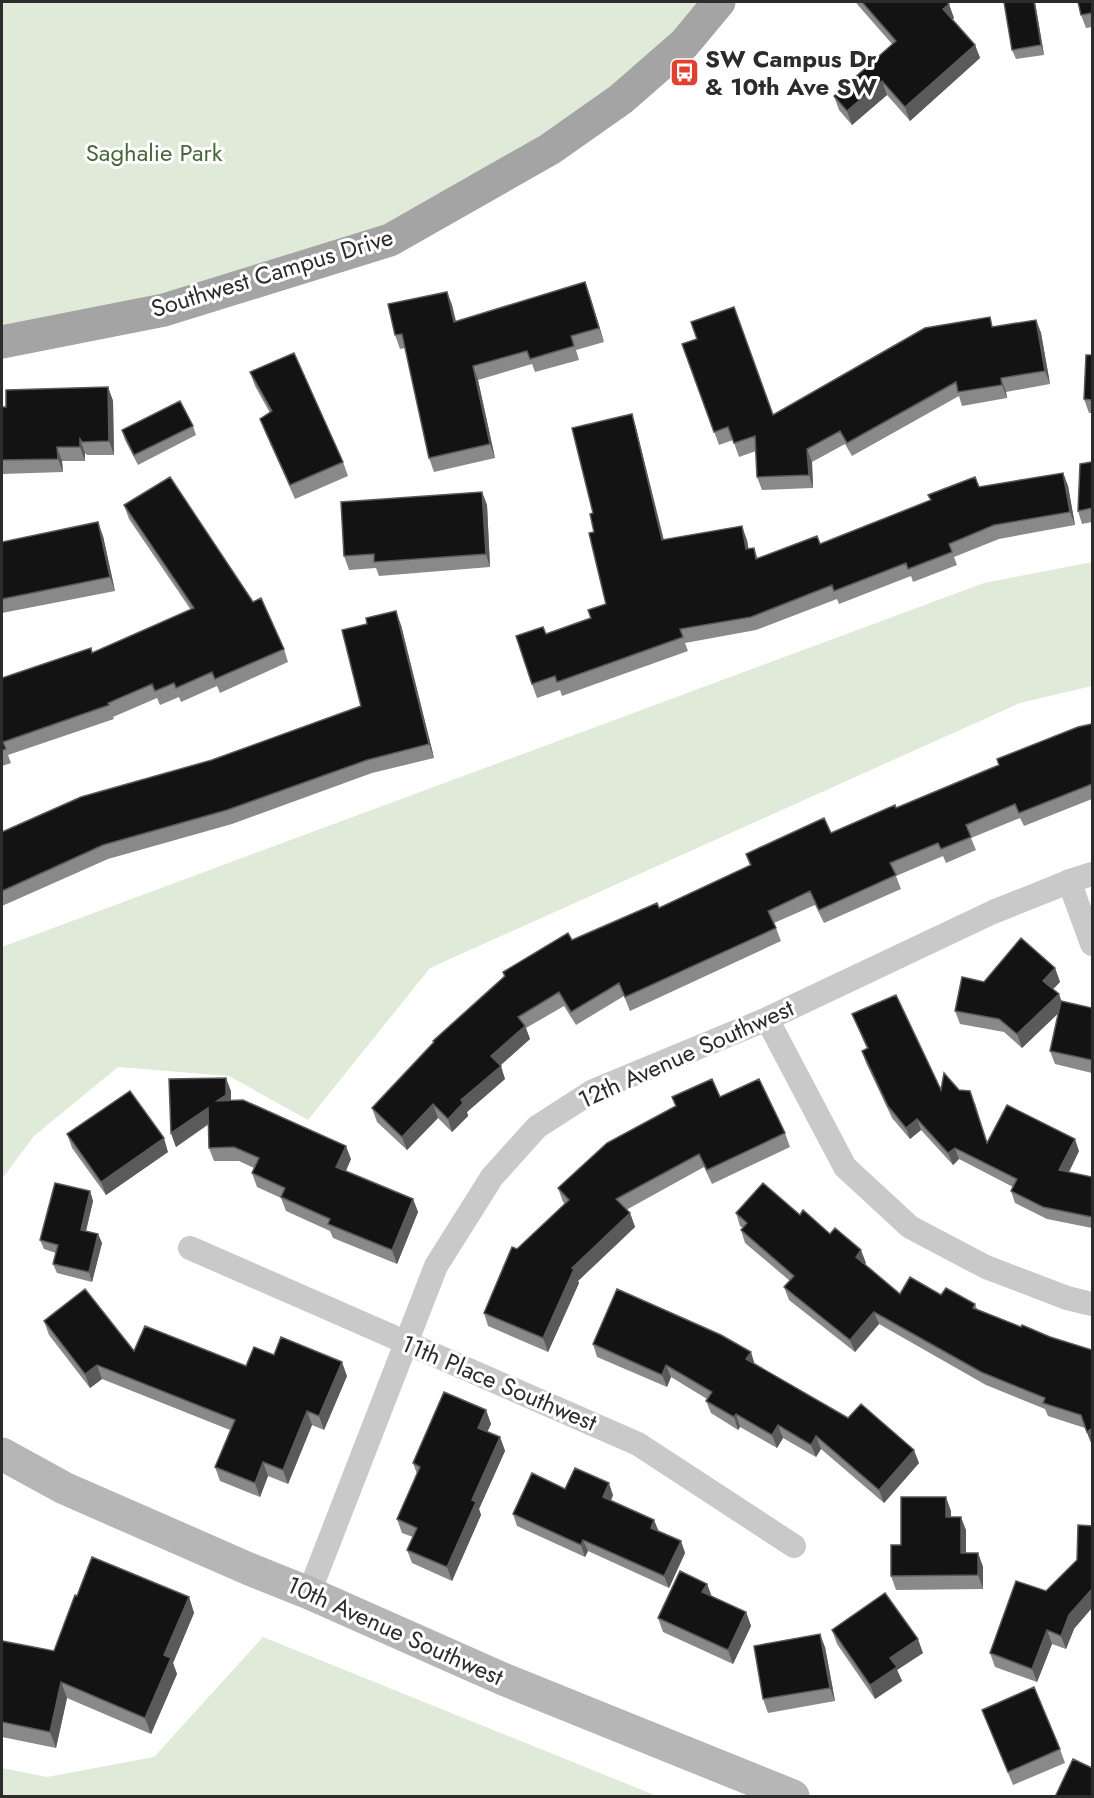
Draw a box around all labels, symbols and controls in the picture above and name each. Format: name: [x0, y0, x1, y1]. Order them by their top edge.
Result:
place label: SW Campus Dr & 10th Ave SW: [705, 41, 878, 104]
bus stop icon: SW Campus Dr & 10th Ave SW: [668, 57, 700, 89]
park label: Saghalie Park: [86, 135, 223, 170]
street label: Southwest Campus Drive: [147, 219, 397, 326]
street label: 12th Avenue Southwest: [572, 990, 799, 1117]
street label: 11th Place Southwest: [396, 1326, 603, 1440]
street label: 10th Avenue Southwest: [281, 1567, 509, 1694]

